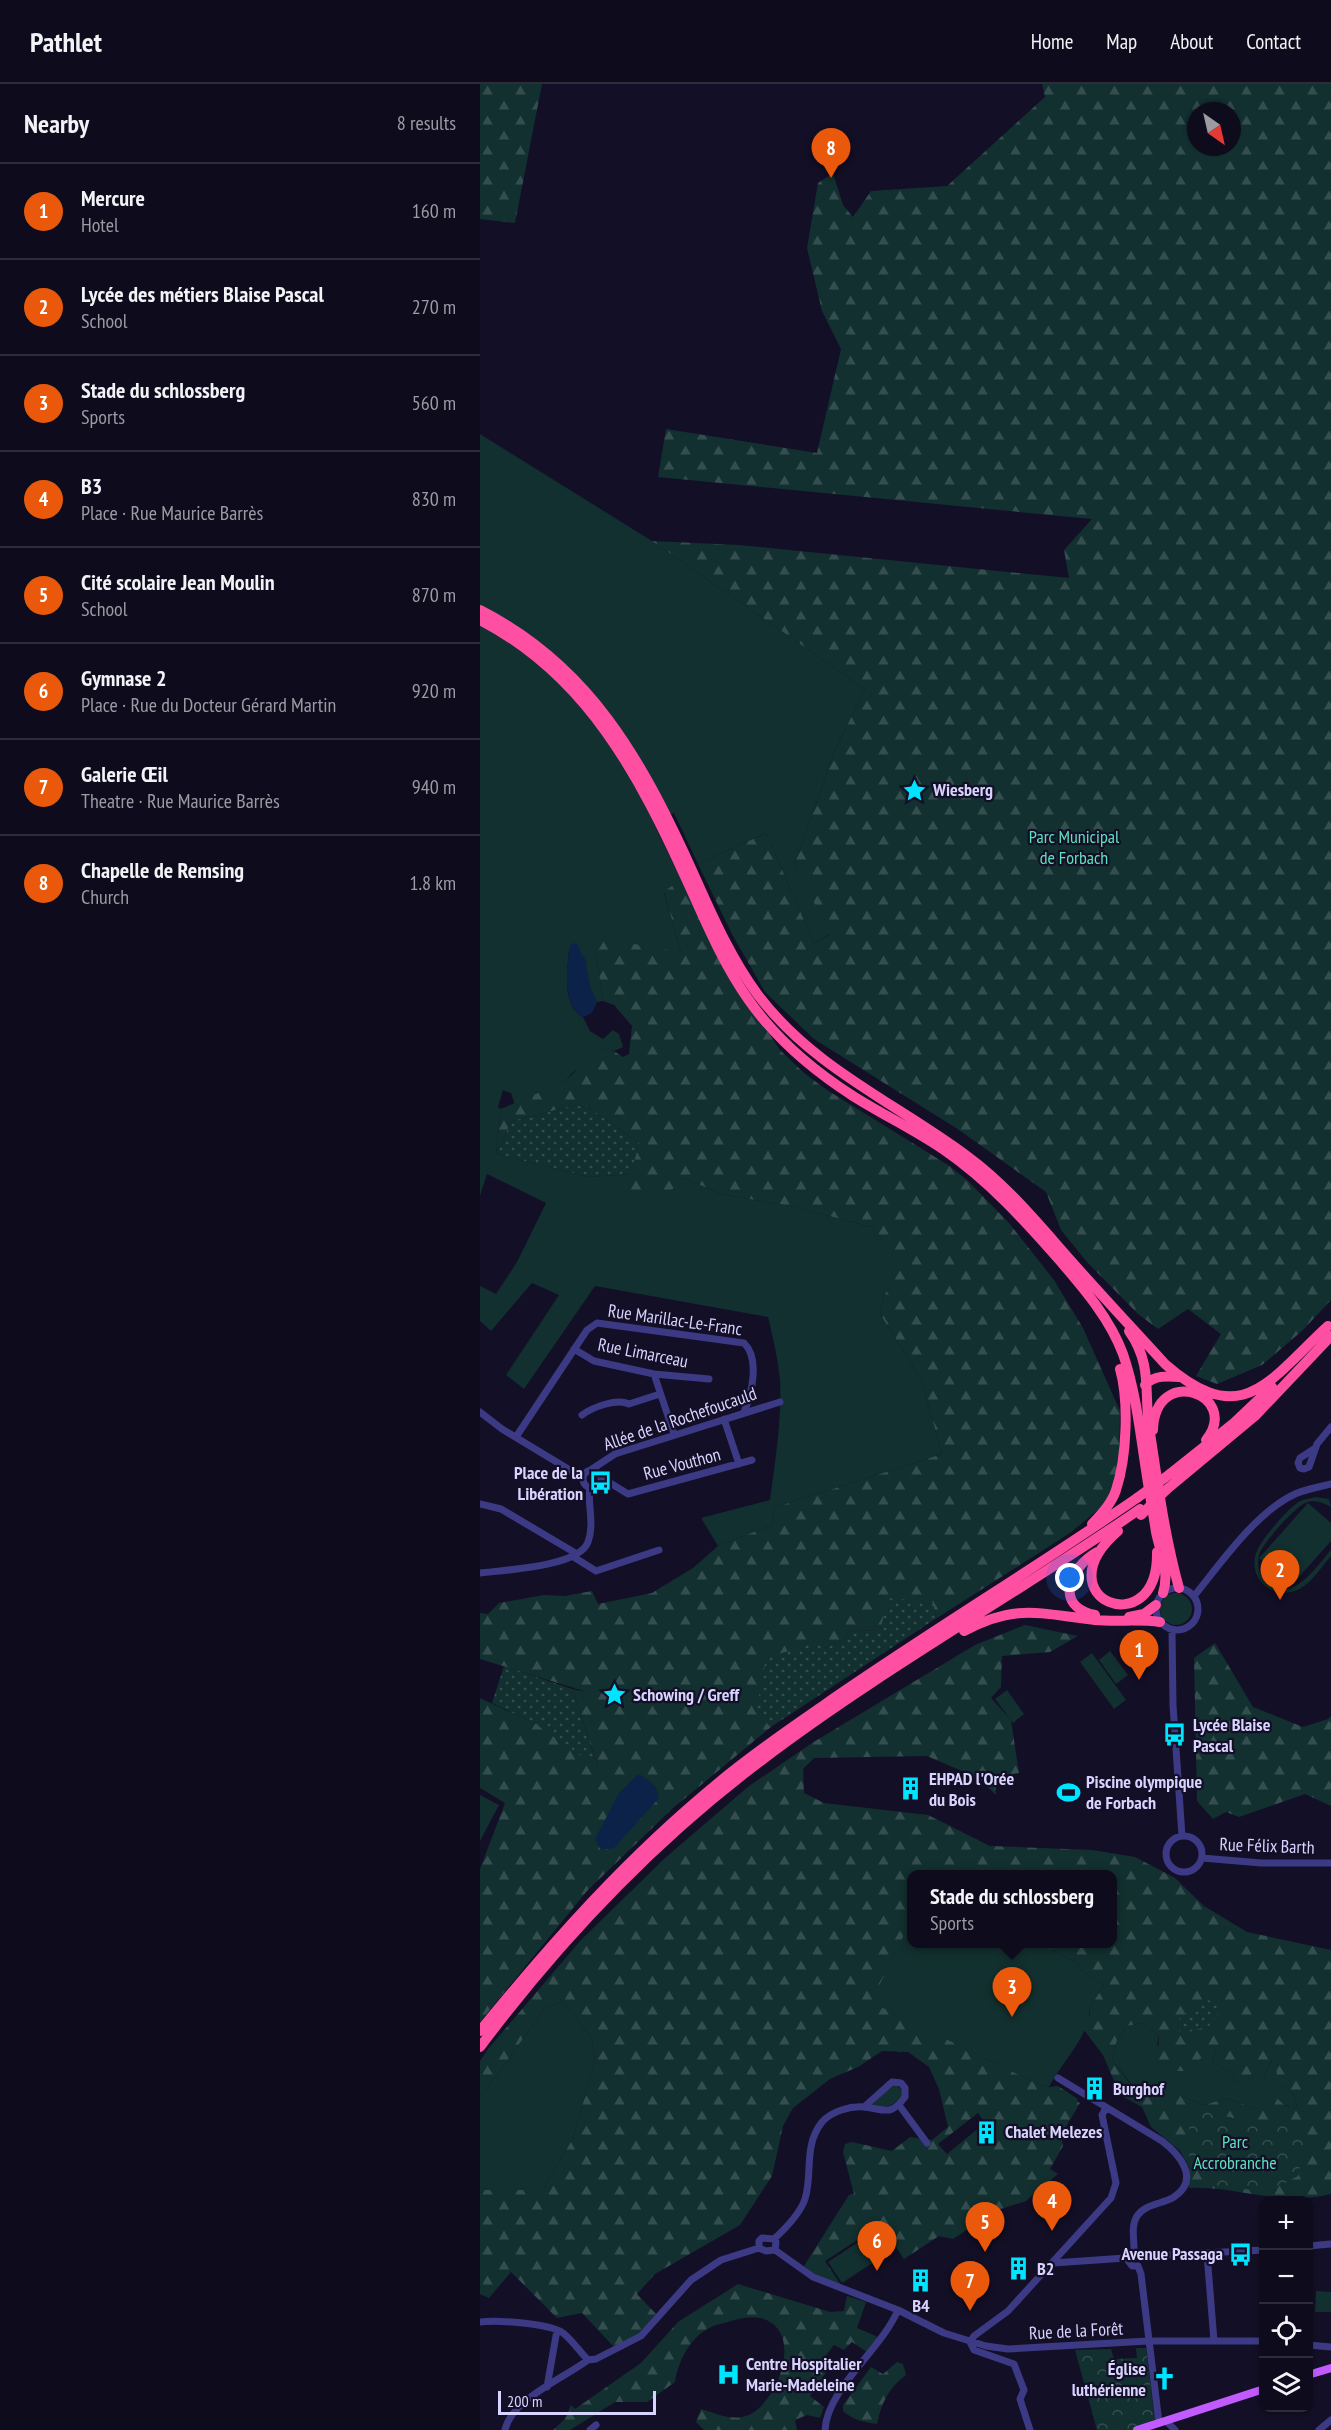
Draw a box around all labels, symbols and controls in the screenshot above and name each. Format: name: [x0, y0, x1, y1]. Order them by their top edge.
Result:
text: Pathlet: [30, 23, 102, 60]
text: Home: [1031, 28, 1073, 55]
text: Map: [1106, 28, 1137, 55]
text: About: [1170, 28, 1213, 55]
text: Contact: [1246, 28, 1301, 55]
north arrow: [1187, 102, 1241, 156]
text: Nearby: [24, 107, 89, 140]
text: 8 results: [397, 110, 456, 136]
pin: 8: [812, 128, 850, 178]
text: Mercure: [81, 184, 145, 212]
text: 1: [39, 198, 48, 224]
text: 160 m: [412, 198, 456, 224]
text: Hotel: [81, 212, 119, 238]
text: Lycée des métiers Blaise Pascal: [81, 280, 324, 308]
text: 2: [39, 294, 48, 320]
text: 270 m: [412, 294, 456, 320]
text: School: [81, 308, 127, 334]
text: Stade du schlossberg: [81, 376, 245, 404]
text: 3: [39, 390, 48, 416]
text: 560 m: [412, 390, 456, 416]
text: Sports: [81, 404, 125, 430]
text: B3: [81, 472, 102, 500]
text: 4: [39, 486, 48, 512]
text: 830 m: [412, 486, 456, 512]
text: Place · Rue Maurice Barrès: [81, 500, 263, 526]
text: Cité scolaire Jean Moulin: [81, 568, 275, 596]
text: 5: [39, 582, 48, 608]
text: 870 m: [412, 582, 456, 608]
text: School: [81, 596, 127, 622]
text: Gymnase 2: [81, 664, 167, 692]
text: 6: [39, 678, 48, 704]
text: 920 m: [412, 678, 456, 704]
text: Place · Rue du Docteur Gérard Martin: [81, 692, 336, 718]
text: Galerie Œil: [81, 760, 168, 788]
text: 7: [39, 774, 48, 800]
text: 940 m: [412, 774, 456, 800]
place icon: Wiesberg: [902, 777, 928, 803]
place label: Wiesberg: [932, 778, 993, 801]
text: Theatre · Rue Maurice Barrès: [81, 788, 280, 814]
park label: Parc Municipal de Forbach: [1029, 825, 1120, 869]
text: Chapelle de Remsing: [81, 856, 244, 884]
text: 8: [39, 870, 48, 896]
text: 1.8 km: [409, 870, 456, 896]
text: Church: [81, 884, 129, 910]
street label: Rue Marillac-Le-Franc: [607, 1299, 744, 1340]
street label: Rue Limarceau: [596, 1332, 690, 1373]
street label: Allée de la Rochefoucauld: [600, 1382, 760, 1456]
street label: Rue Vouthon: [641, 1442, 723, 1485]
place label: Place de la Libération: [514, 1461, 583, 1505]
bus stop icon: Place de la Libération: [588, 1470, 614, 1496]
pin: 2: [1260, 1550, 1300, 1600]
your location: [1055, 1563, 1084, 1592]
pin: 1: [1120, 1630, 1158, 1680]
place icon: Schowing / Greff: [602, 1682, 628, 1708]
place label: Schowing / Greff: [633, 1683, 740, 1706]
place label: Lycée Blaise Pascal: [1193, 1713, 1271, 1757]
bus stop icon: Lycée Blaise Pascal: [1162, 1722, 1188, 1748]
place label: EHPAD l'Orée du Bois: [929, 1767, 1014, 1811]
place label: Piscine olympique de Forbach: [1086, 1770, 1202, 1814]
building icon: EHPAD l'Orée du Bois: [898, 1776, 924, 1802]
sports icon: Piscine olympique de Forbach: [1055, 1779, 1081, 1805]
street label: Rue Félix Barth: [1219, 1832, 1315, 1859]
popup: [907, 1870, 1117, 1948]
text: Stade du schlossberg: [930, 1882, 1094, 1910]
text: Sports: [930, 1910, 974, 1936]
pin: 3: [992, 1968, 1032, 2017]
building icon: Burghof: [1082, 2076, 1108, 2102]
place label: Burghof: [1113, 2077, 1165, 2100]
building icon: Chalet Melezes: [974, 2119, 1000, 2145]
place label: Chalet Melezes: [1005, 2120, 1102, 2143]
park label: Parc Accrobranche: [1193, 2130, 1277, 2174]
pin: 4: [1032, 2182, 1072, 2231]
map controls: [1259, 2196, 1313, 2412]
button: +: [1259, 2196, 1313, 2250]
pin: 5: [966, 2202, 1004, 2252]
pin: 6: [858, 2222, 896, 2271]
bus stop icon: Avenue Passaga: [1228, 2241, 1254, 2267]
place label: Avenue Passaga: [1121, 2242, 1223, 2265]
button: −: [1259, 2250, 1313, 2304]
building icon: B2: [1006, 2256, 1032, 2282]
place label: B2: [1037, 2257, 1054, 2280]
pin: 7: [950, 2262, 990, 2311]
building icon: B4: [908, 2267, 934, 2293]
place label: B4: [912, 2294, 930, 2317]
button: locate: [1259, 2304, 1313, 2358]
street label: Rue de la Forêt: [1028, 2317, 1124, 2344]
place label: Centre Hospitalier Marie-Madeleine: [746, 2352, 862, 2396]
place label: Église luthérienne: [1072, 2357, 1146, 2401]
button: layers: [1259, 2358, 1313, 2412]
hospital icon: Centre Hospitalier Marie-Madeleine: [715, 2361, 741, 2387]
church icon: Église luthérienne: [1151, 2366, 1177, 2392]
scale bar: [498, 2388, 656, 2416]
text: 200 m: [507, 2391, 542, 2411]

